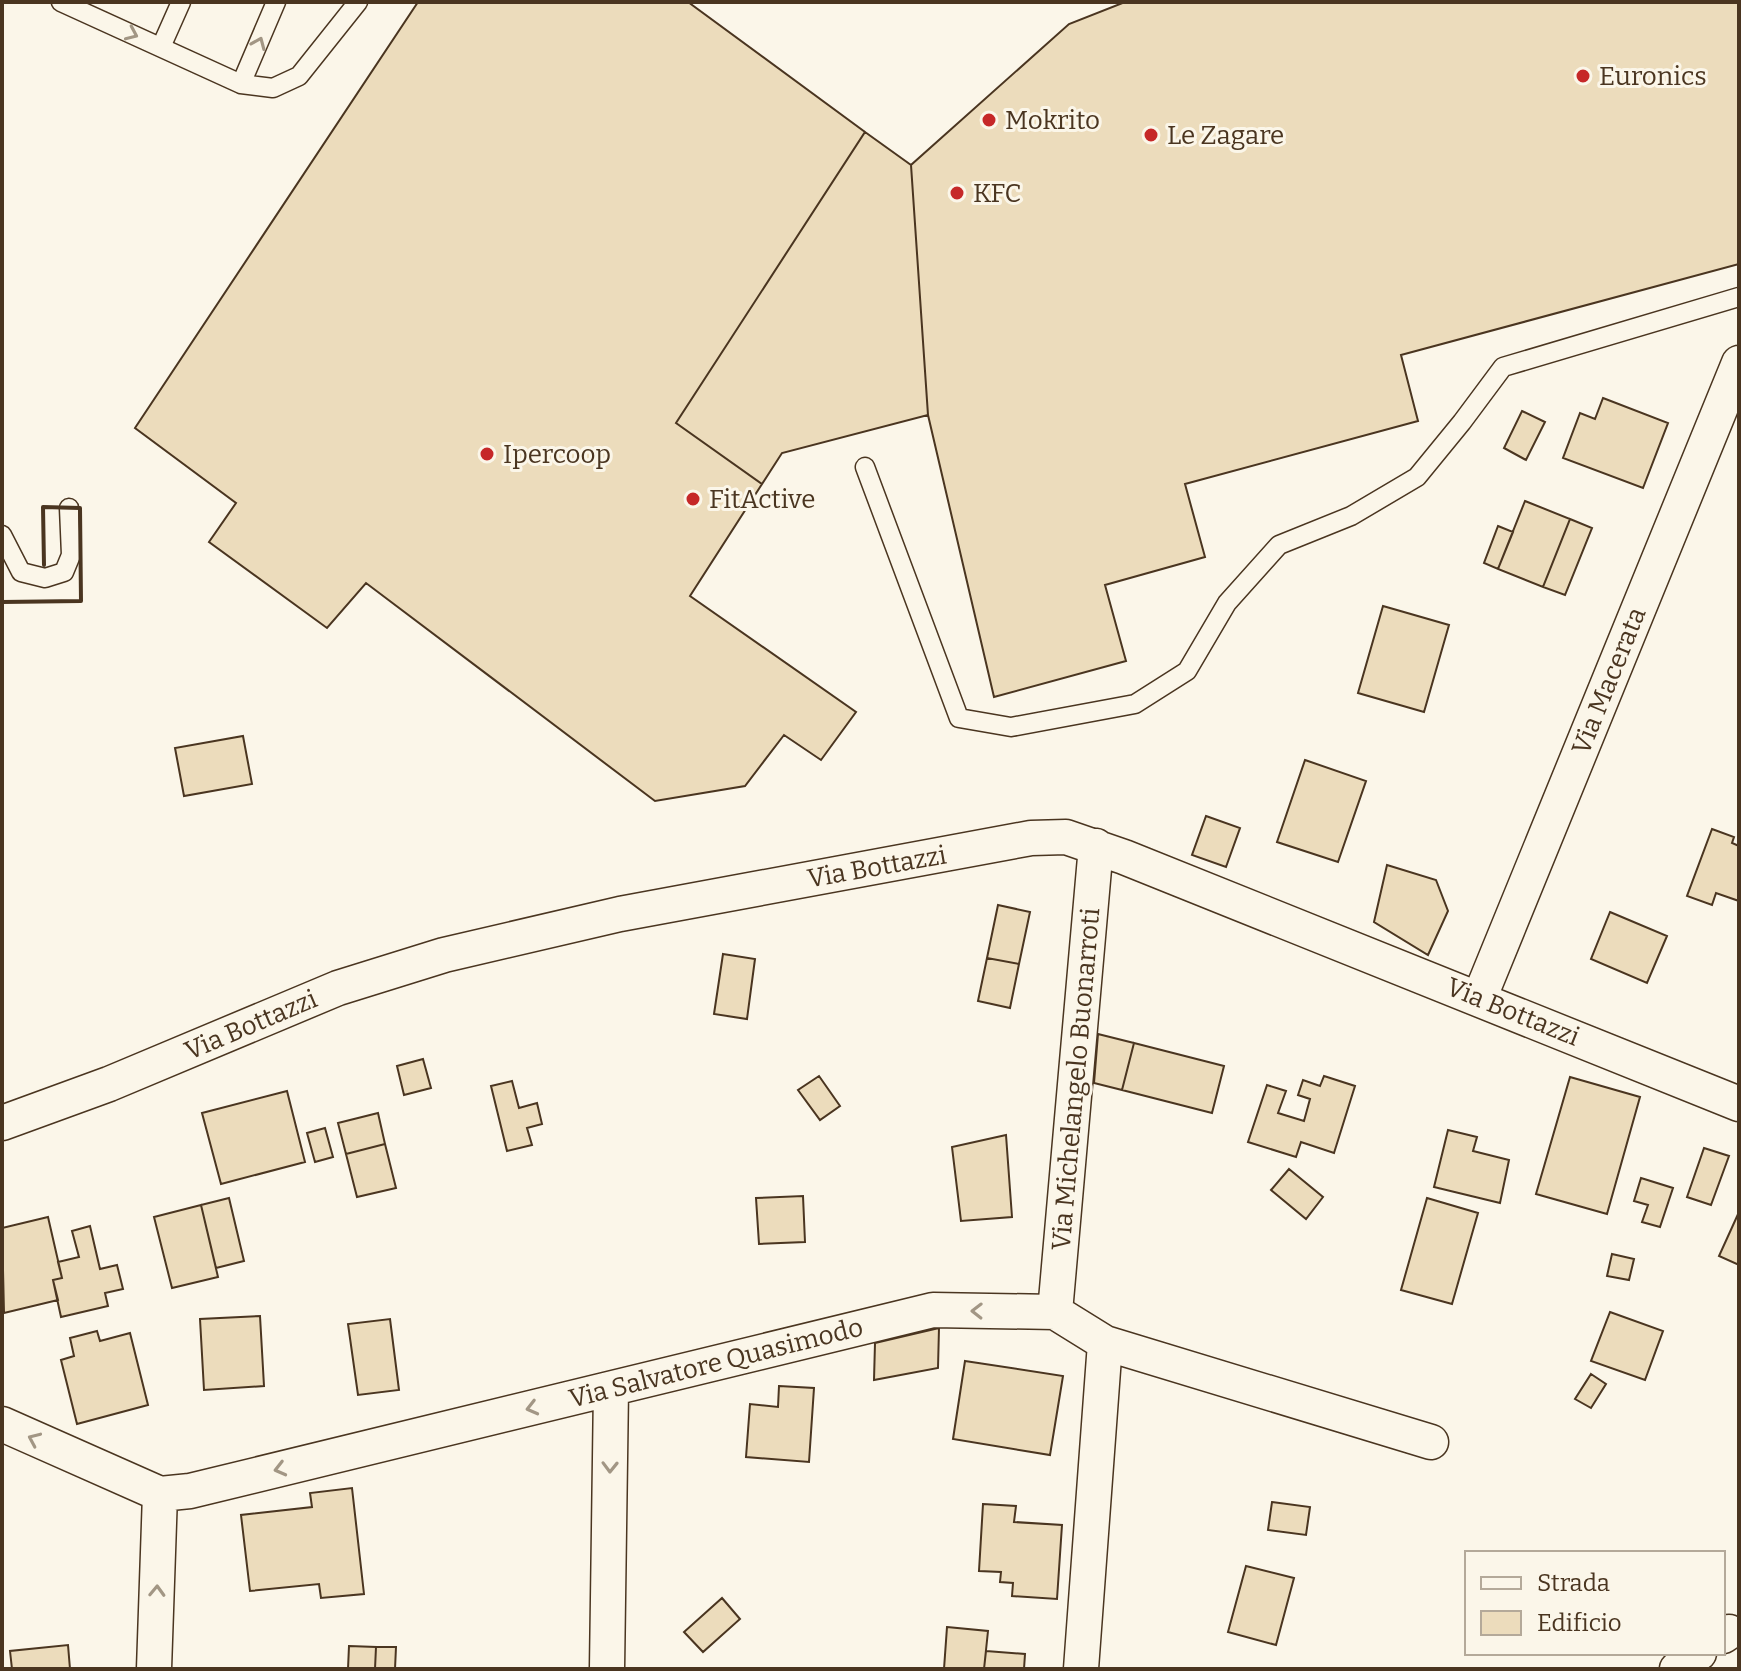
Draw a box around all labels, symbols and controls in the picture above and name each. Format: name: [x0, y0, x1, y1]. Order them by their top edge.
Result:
one-way arrow: [124, 25, 139, 41]
one-way arrow: [249, 37, 265, 51]
place label: Euronics: [1599, 61, 1707, 92]
marker: Euronics: [1574, 67, 1592, 85]
place label: Mokrito: [1005, 105, 1100, 136]
marker: Mokrito: [980, 111, 998, 129]
place label: Le Zagare: [1167, 120, 1284, 151]
marker: Le Zagare: [1142, 126, 1160, 144]
place label: KFC: [973, 178, 1021, 209]
marker: KFC: [948, 184, 966, 202]
place label: Ipercoop: [503, 439, 611, 470]
marker: Ipercoop: [478, 445, 496, 463]
place label: FitActive: [709, 484, 815, 515]
marker: FitActive: [684, 490, 702, 508]
street label: Via Macerata: [1565, 603, 1653, 759]
street label: Via Bottazzi: [805, 839, 949, 894]
street label: Via Michelangelo Buonarroti: [1046, 906, 1106, 1252]
street label: Via Bottazzi: [1442, 971, 1584, 1053]
street label: Via Bottazzi: [180, 983, 322, 1067]
one-way arrow: [970, 1302, 983, 1319]
street label: Via Salvatore Quasimodo: [566, 1311, 866, 1415]
one-way arrow: [526, 1398, 540, 1415]
one-way arrow: [28, 1433, 42, 1449]
one-way arrow: [273, 1460, 287, 1477]
one-way arrow: [601, 1461, 619, 1474]
legend: [1465, 1551, 1725, 1655]
text: Strada: [1537, 1569, 1610, 1597]
one-way arrow: [148, 1584, 165, 1597]
text: Edificio: [1537, 1609, 1622, 1637]

